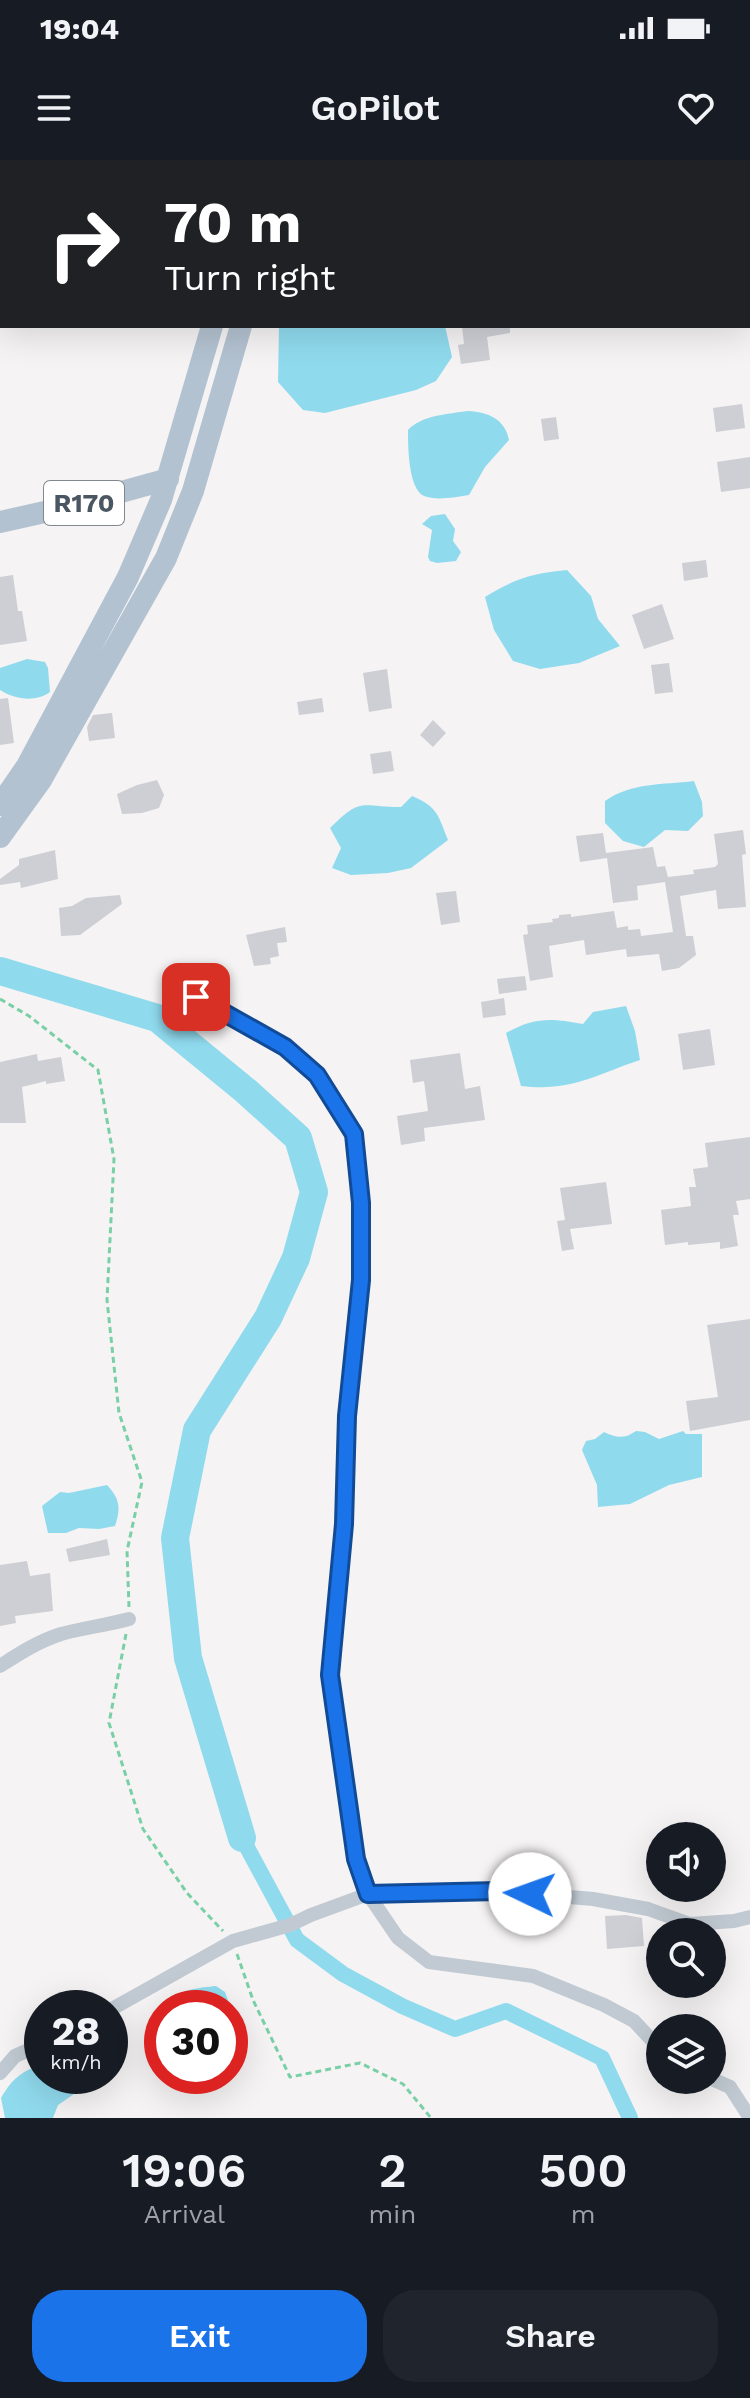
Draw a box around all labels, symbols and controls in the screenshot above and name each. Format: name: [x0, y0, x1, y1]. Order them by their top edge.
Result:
text: 19:04: [40, 11, 119, 46]
icon: menu: [32, 86, 76, 130]
icon: heart: [674, 86, 718, 130]
text: GoPilot: [310, 87, 440, 129]
text: 70 m: [164, 190, 301, 256]
icon: right: [32, 192, 136, 296]
text: Turn right: [164, 257, 335, 299]
road number: R170: [44, 481, 124, 525]
pin: [162, 963, 230, 1031]
icon: arrive: [174, 975, 218, 1019]
map controls: [646, 1822, 726, 2094]
button: sound: [646, 1822, 726, 1902]
position arrow: [488, 1852, 572, 1936]
button: search: [646, 1918, 726, 1998]
speed limit sign: 30: [144, 1990, 248, 2094]
text: 28: [52, 2008, 100, 2055]
button: layers: [646, 2014, 726, 2094]
text: km/h: [50, 2050, 102, 2074]
text: 19:06: [122, 2142, 246, 2199]
text: 2: [378, 2142, 407, 2199]
text: 500: [539, 2142, 628, 2199]
text: Arrival: [144, 2199, 225, 2229]
text: min: [369, 2199, 416, 2229]
text: m: [571, 2199, 596, 2229]
button: Exit: [32, 2290, 367, 2382]
button: Share: [383, 2290, 718, 2382]

